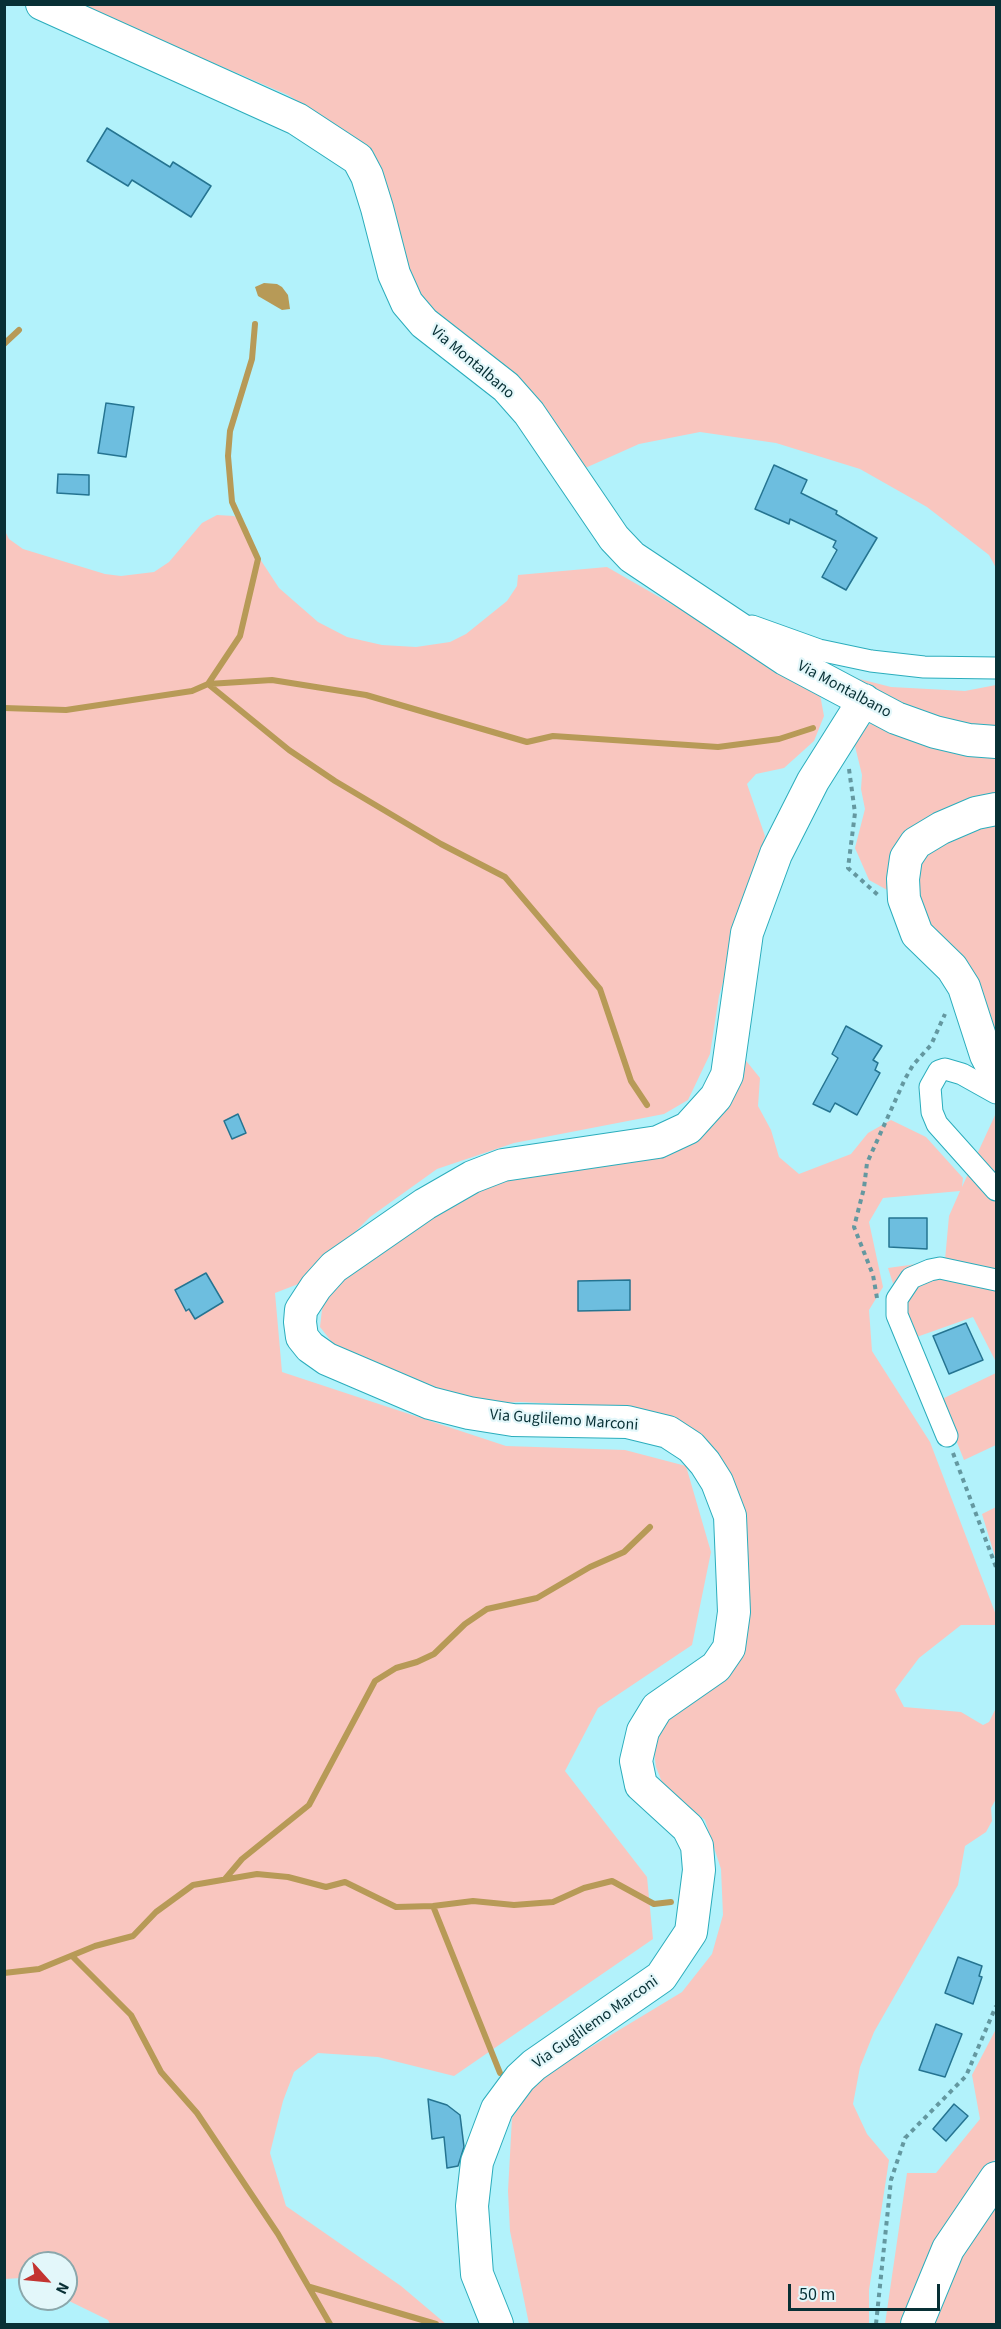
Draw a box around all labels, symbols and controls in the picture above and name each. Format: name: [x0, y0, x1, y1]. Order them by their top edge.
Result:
street label: Via Montalbano: [426, 322, 518, 404]
street label: Via Montalbano: [794, 657, 894, 723]
street label: Via Guglilemo Marconi: [489, 1406, 639, 1436]
street label: Via Guglilemo Marconi: [530, 1973, 662, 2073]
north arrow: [18, 2251, 78, 2311]
scale bar: [791, 2272, 942, 2310]
text: N: [50, 2279, 74, 2298]
text: 50 m: [799, 2282, 835, 2307]

